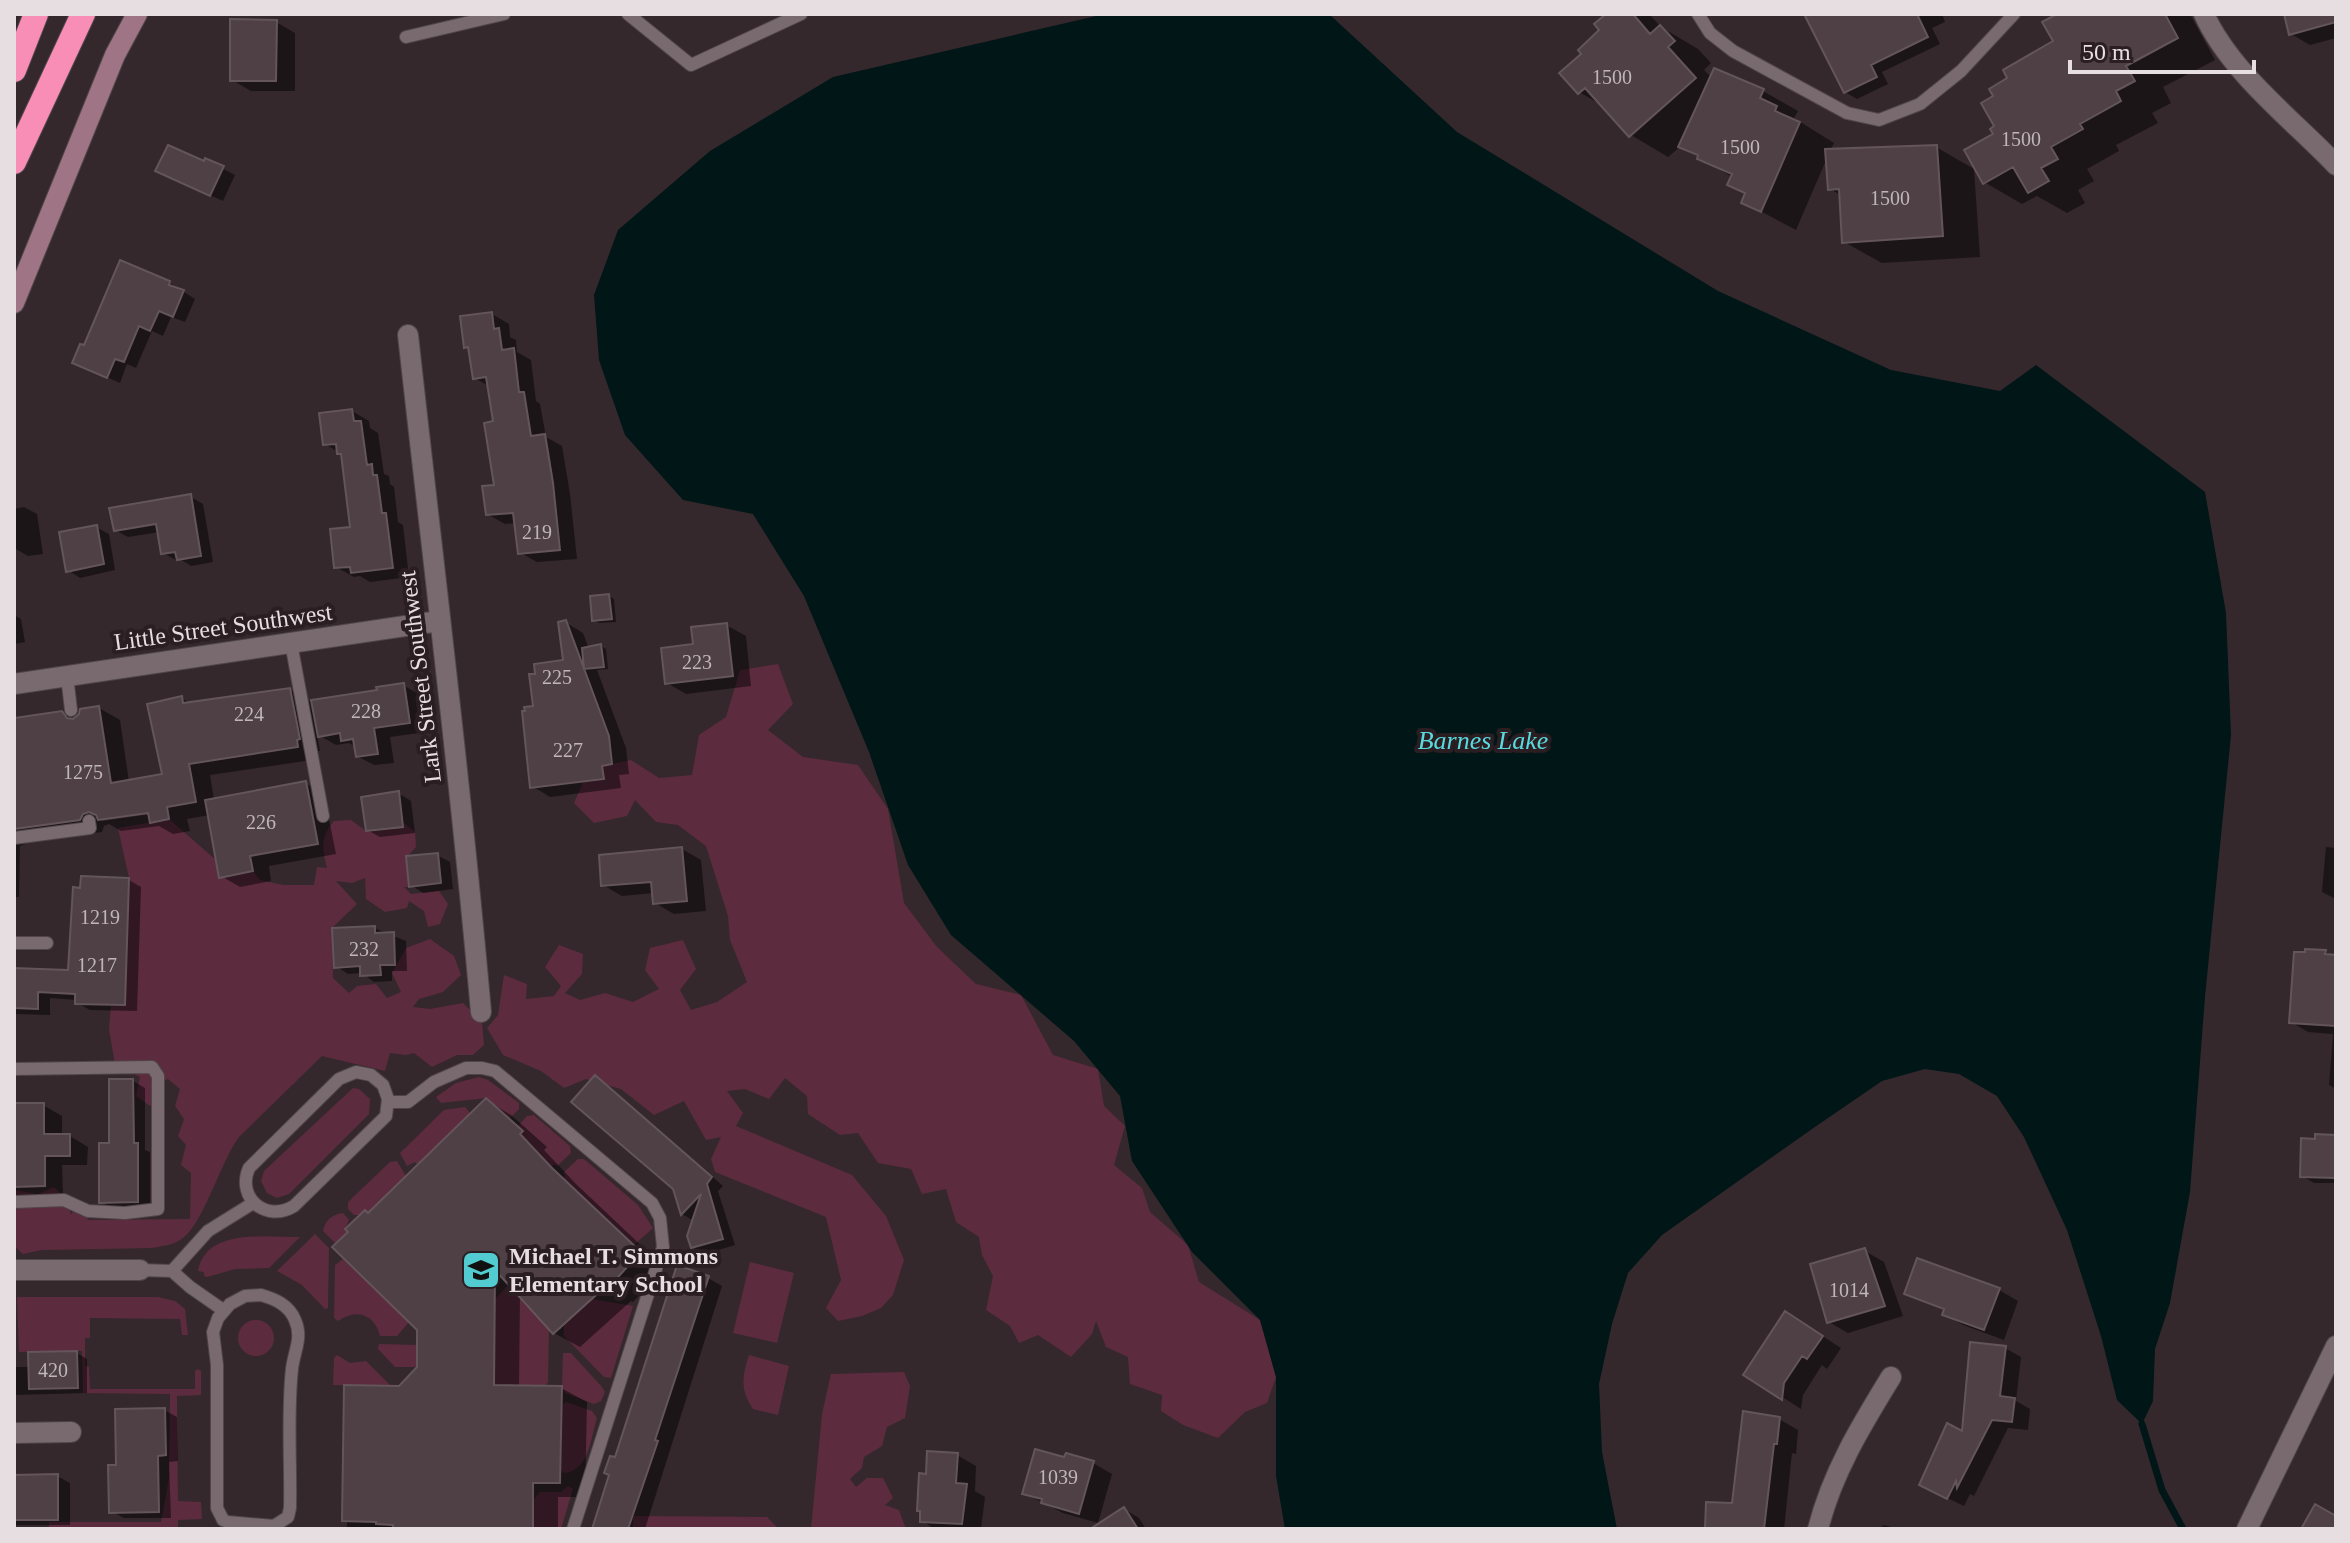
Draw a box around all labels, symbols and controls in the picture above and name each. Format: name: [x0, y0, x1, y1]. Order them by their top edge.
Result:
scale bar: [2070, 24, 2254, 74]
text: 50 m: [2082, 39, 2131, 65]
house number: 1500: [1592, 66, 1632, 88]
house number: 1500: [2001, 128, 2041, 150]
house number: 1500: [1720, 136, 1760, 158]
house number: 1500: [1870, 187, 1910, 209]
house number: 219: [522, 521, 552, 543]
street label: Lark Street Southwest: [394, 569, 446, 784]
street label: Little Street Southwest: [112, 599, 334, 655]
house number: 223: [682, 651, 712, 673]
house number: 225: [542, 666, 572, 688]
house number: 228: [351, 700, 381, 722]
house number: 224: [234, 703, 264, 725]
water label: Barnes Lake: [1418, 726, 1548, 755]
house number: 227: [553, 739, 583, 761]
house number: 1275: [63, 761, 103, 783]
house number: 226: [246, 811, 276, 833]
house number: 1219: [80, 906, 120, 928]
house number: 232: [349, 938, 379, 960]
house number: 1217: [77, 954, 117, 976]
place label: Michael T. Simmons Elementary School: [509, 1243, 718, 1297]
school or university icon: Michael T. Simmons Elementary School: [460, 1249, 502, 1291]
house number: 1014: [1829, 1279, 1869, 1301]
house number: 420: [38, 1359, 68, 1381]
house number: 1039: [1038, 1466, 1078, 1488]

